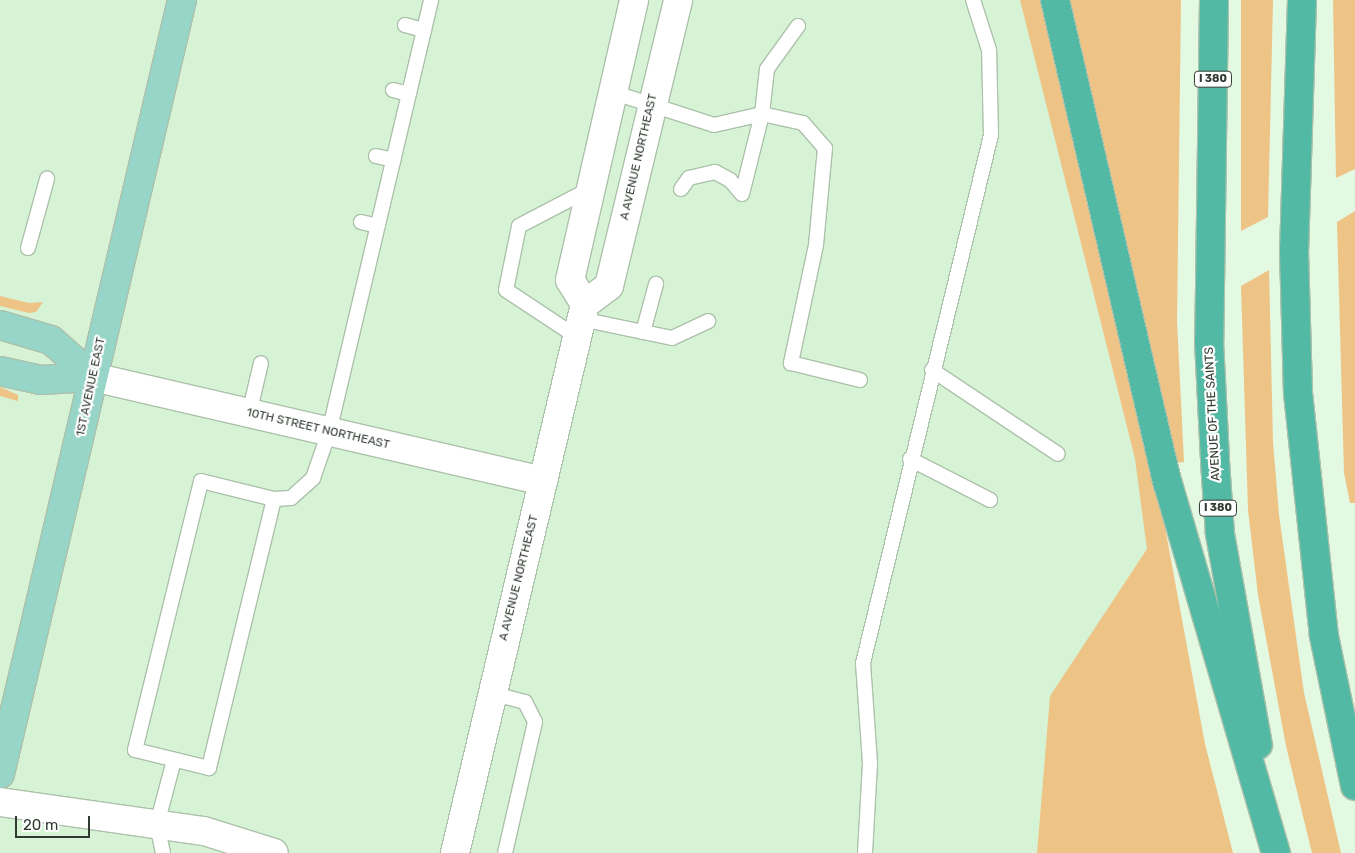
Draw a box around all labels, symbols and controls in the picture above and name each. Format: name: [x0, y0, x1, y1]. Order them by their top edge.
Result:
road number: I 380: [1193, 70, 1233, 88]
street label: A AVENUE NORTHEAST: [617, 92, 661, 222]
street label: 1ST AVENUE EAST: [73, 336, 109, 438]
street label: AVENUE OF THE SAINTS: [1202, 346, 1224, 482]
street label: 10TH STREET NORTHEAST: [245, 405, 391, 453]
road number: I 380: [1198, 499, 1238, 516]
street label: A AVENUE NORTHEAST: [496, 513, 542, 643]
scale bar: [18, 806, 92, 838]
text: 20 m: [23, 816, 58, 834]

